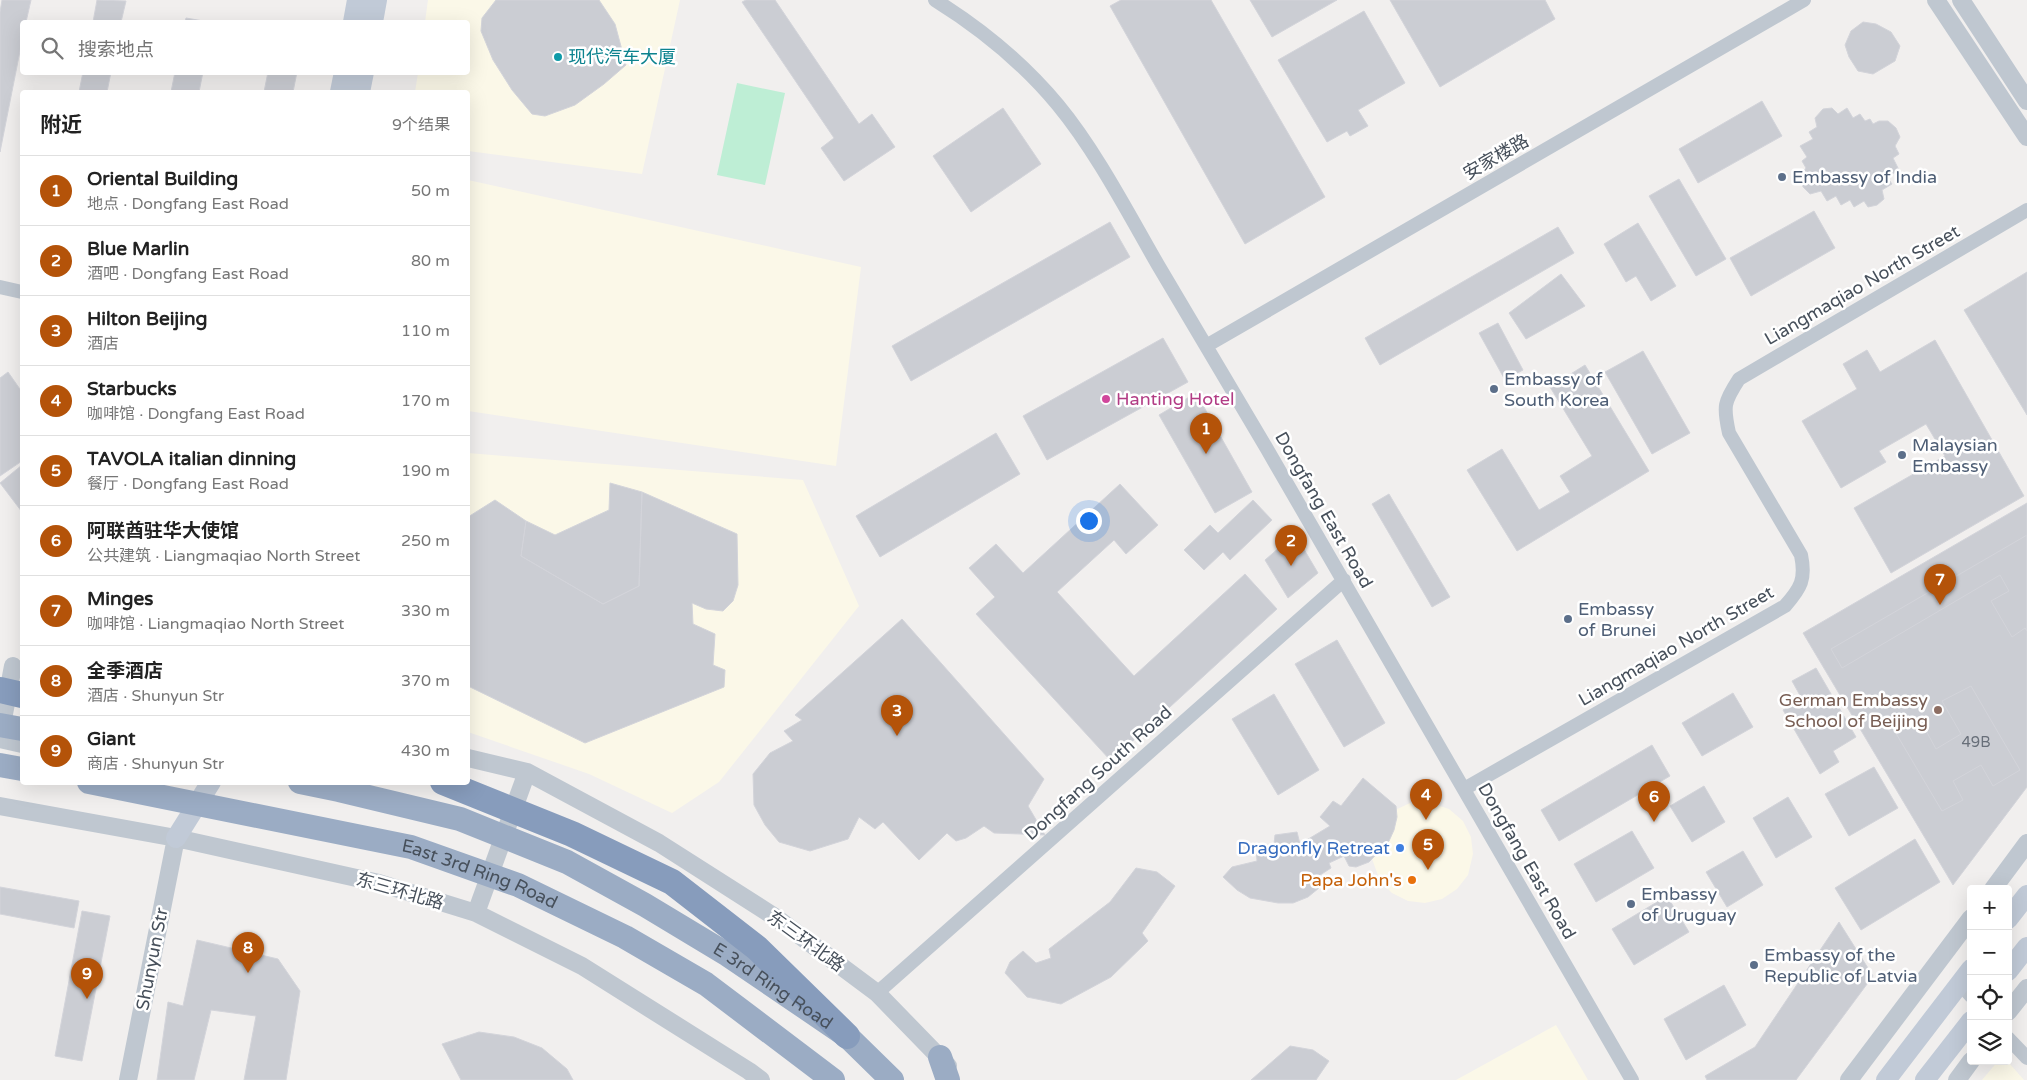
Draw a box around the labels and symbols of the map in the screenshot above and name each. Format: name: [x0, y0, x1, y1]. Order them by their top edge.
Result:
place label: 现代汽车大厦: [568, 46, 676, 68]
marker: 现代汽车大厦: [552, 51, 564, 63]
street label: 安家楼路: [1459, 129, 1533, 185]
place label: Embassy of India: [1792, 166, 1937, 188]
marker: Embassy of India: [1776, 171, 1788, 183]
street label: Liangmaqiao North Street: [1761, 220, 1964, 350]
place label: Embassy of South Korea: [1504, 368, 1609, 411]
marker: Embassy of South Korea: [1488, 383, 1500, 395]
place label: Hanting Hotel: [1116, 388, 1234, 410]
marker: Hanting Hotel: [1100, 393, 1112, 405]
pin: 1: [1190, 413, 1222, 454]
street label: Dongfang East Road: [1270, 428, 1378, 592]
place label: Malaysian Embassy: [1912, 434, 1998, 477]
marker: Malaysian Embassy: [1896, 449, 1908, 461]
your location: [1076, 508, 1102, 534]
pin: 2: [1275, 525, 1307, 566]
pin: 7: [1924, 564, 1956, 605]
street label: Liangmaqiao North Street: [1575, 581, 1778, 711]
place label: Embassy of Brunei: [1578, 598, 1656, 641]
marker: Embassy of Brunei: [1562, 613, 1574, 625]
place label: German Embassy School of Beijing: [1779, 689, 1928, 732]
pin: 3: [881, 695, 913, 736]
street label: Dongfang South Road: [1020, 701, 1176, 845]
marker: German Embassy School of Beijing: [1932, 704, 1944, 716]
house number: 49B: [1961, 733, 1991, 751]
pin: 4: [1410, 779, 1442, 820]
street label: Dongfang East Road: [1473, 779, 1581, 943]
pin: 6: [1638, 781, 1670, 822]
pin: 5: [1412, 829, 1444, 870]
street label: East 3rd Ring Road: [400, 834, 561, 913]
place label: Dragonfly Retreat: [1237, 837, 1390, 859]
marker: Dragonfly Retreat: [1394, 842, 1406, 854]
street label: 东三环北路: [354, 868, 446, 914]
place label: Papa John's: [1300, 869, 1402, 891]
marker: Papa John's: [1406, 874, 1418, 886]
place label: Embassy of Uruguay: [1641, 883, 1737, 926]
marker: Embassy of Uruguay: [1625, 898, 1637, 910]
street label: Shunyun Str: [131, 906, 173, 1012]
street label: 东三环北路: [763, 906, 849, 976]
pin: 8: [232, 932, 264, 973]
street label: E 3rd Ring Road: [709, 938, 837, 1034]
place label: Embassy of the Republic of Latvia: [1764, 944, 1918, 987]
pin: 9: [71, 958, 103, 999]
marker: Embassy of the Republic of Latvia: [1748, 959, 1760, 971]

